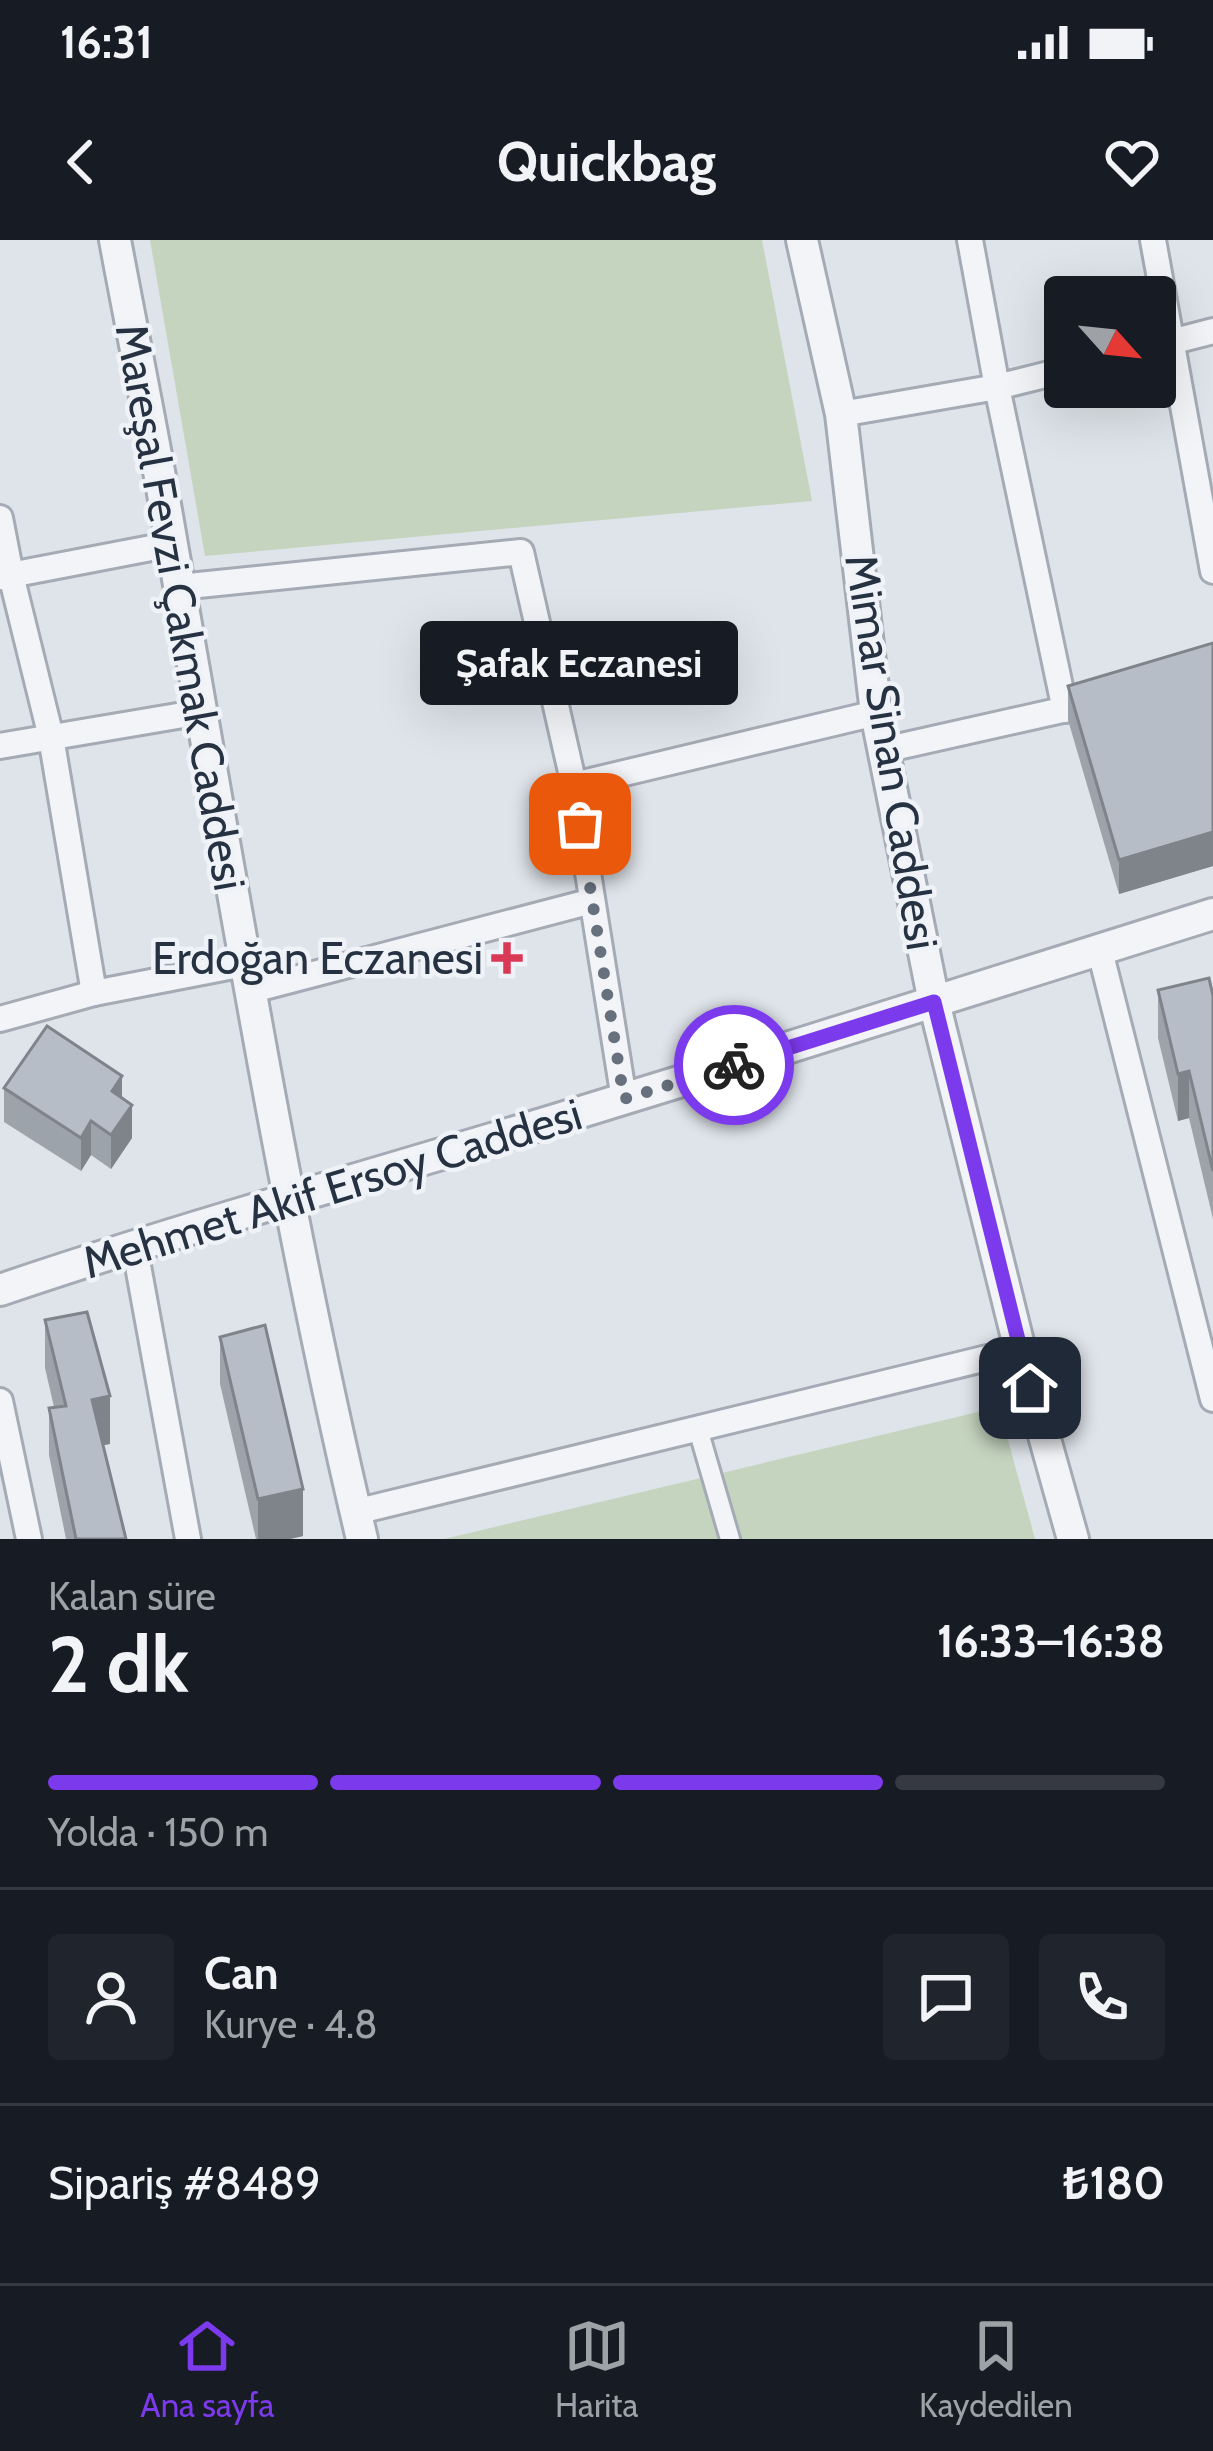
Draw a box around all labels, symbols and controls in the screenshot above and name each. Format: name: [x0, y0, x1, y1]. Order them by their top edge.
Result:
text: 16:31: [60, 15, 153, 69]
icon: back: [48, 129, 114, 195]
text: Quickbag: [497, 129, 716, 195]
icon: heart: [1099, 129, 1165, 195]
north arrow: [1044, 276, 1176, 408]
map controls: [1044, 276, 1176, 408]
street label: Mareşal Fevzi Çakmak Caddesi: [105, 320, 257, 894]
street label: Mimar Sinan Caddesi: [834, 550, 950, 954]
callout: Şafak Eczanesi: [421, 620, 739, 704]
text: Şafak Eczanesi: [456, 639, 702, 687]
pin: [529, 773, 631, 875]
icon: bag: [547, 791, 613, 857]
place label: Erdoğan Eczanesi: [152, 931, 483, 985]
marker: Erdoğan Eczanesi: [494, 945, 520, 971]
courier: [674, 1005, 794, 1125]
icon: bike: [701, 1032, 767, 1098]
street label: Mehmet Akif Ersoy Caddesi: [76, 1086, 588, 1290]
pin: [979, 1337, 1081, 1439]
icon: home: [997, 1355, 1063, 1421]
text: Kalan süre: [48, 1572, 216, 1620]
text: 16:33–16:38: [937, 1614, 1165, 1668]
text: 2 dk: [48, 1617, 189, 1712]
text: Yolda · 150 m: [48, 1808, 268, 1856]
button: person: [48, 1934, 174, 2060]
button: chat: [883, 1934, 1009, 2060]
button: phone: [1039, 1934, 1165, 2060]
text: Can: [204, 1946, 279, 2000]
text: Kurye · 4.8: [204, 2000, 378, 2048]
text: Sipariş #8489: [48, 2156, 321, 2210]
text: ₺180: [1063, 2156, 1165, 2210]
tab: Ana sayfa: [140, 2313, 274, 2425]
tab: Harita: [555, 2313, 638, 2425]
tab: Kaydedilen: [919, 2313, 1073, 2425]

